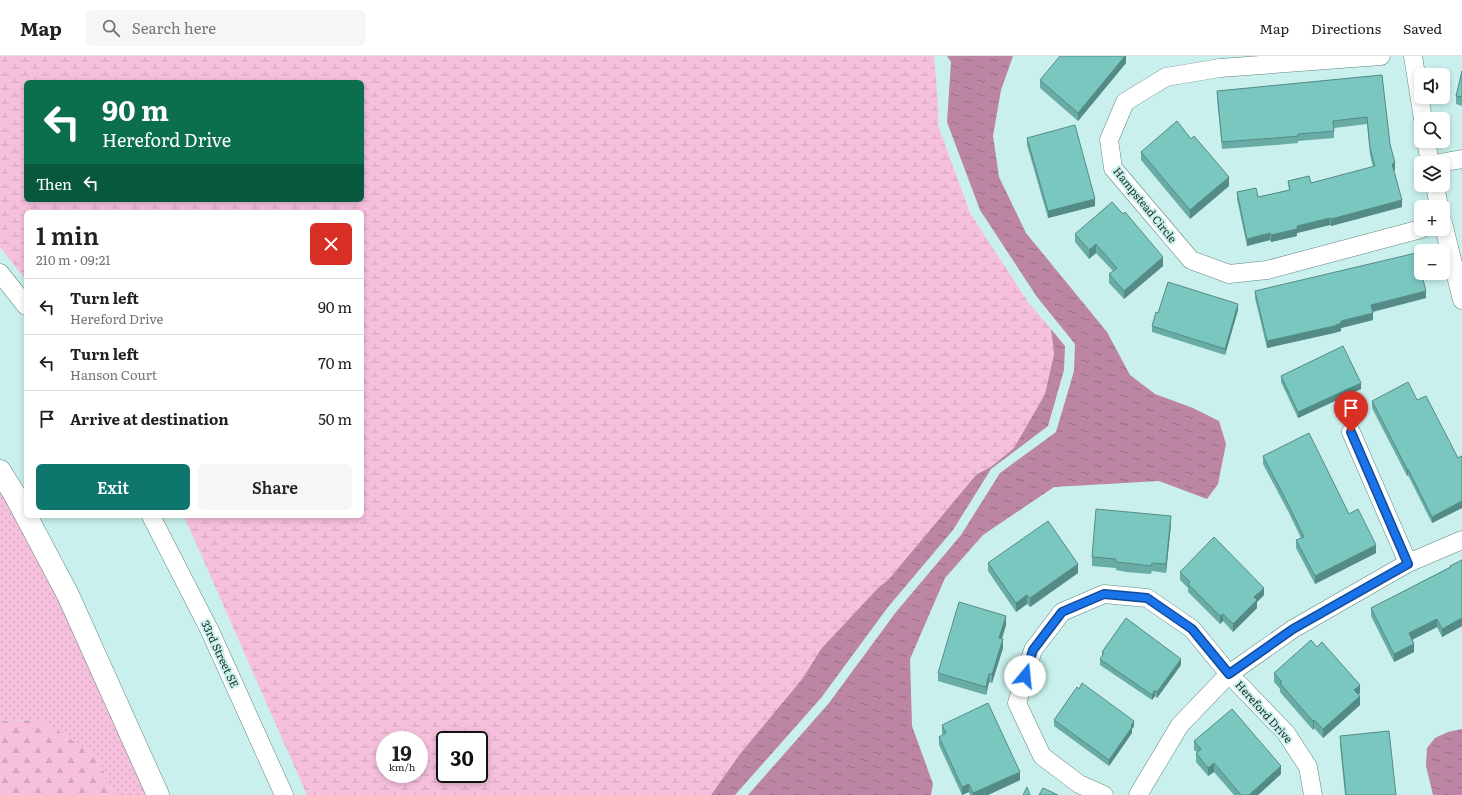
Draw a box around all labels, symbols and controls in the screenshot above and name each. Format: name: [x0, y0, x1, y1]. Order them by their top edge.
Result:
search box: [86, 10, 366, 46]
text: Map: [20, 14, 62, 42]
text: Search here: [132, 16, 216, 39]
icon: search: [100, 17, 122, 39]
text: Map: [1259, 18, 1289, 38]
text: Directions: [1311, 18, 1381, 38]
text: Saved: [1403, 18, 1442, 38]
map controls: [1414, 68, 1450, 280]
button: sound: [1414, 68, 1450, 104]
text: 90 m: [102, 88, 169, 130]
icon: left: [36, 96, 88, 148]
button: search: [1414, 112, 1450, 148]
text: Hereford Drive: [102, 126, 231, 153]
button: layers: [1414, 156, 1450, 192]
street label: Hampstead Circle: [1110, 163, 1181, 246]
text: Then: [36, 172, 72, 195]
icon: left: [80, 172, 102, 194]
button: +: [1414, 200, 1450, 236]
text: 1 min: [36, 217, 99, 252]
button: close: [310, 223, 352, 265]
button: −: [1414, 244, 1450, 280]
text: 210 m · 09:21: [36, 250, 111, 269]
text: Turn left: [70, 286, 139, 309]
text: 90 m: [318, 295, 352, 318]
icon: left: [36, 296, 58, 318]
text: Hereford Drive: [70, 309, 163, 328]
text: Turn left: [70, 342, 139, 365]
text: 70 m: [318, 351, 352, 374]
icon: left: [36, 352, 58, 374]
text: Hanson Court: [70, 365, 157, 384]
pin: [1334, 391, 1368, 432]
icon: arrive: [1340, 397, 1362, 419]
text: Arrive at destination: [70, 407, 229, 430]
text: 50 m: [318, 407, 352, 430]
icon: arrive: [36, 408, 58, 430]
button: Exit: [36, 464, 190, 510]
button: Share: [198, 464, 352, 510]
street label: 33rd Street SE: [198, 617, 244, 690]
position arrow: [1004, 655, 1046, 697]
street label: Hereford Drive: [1232, 677, 1297, 746]
speed limit sign: 30: [436, 731, 488, 783]
text: 19: [392, 737, 412, 767]
text: km/h: [389, 759, 415, 774]

